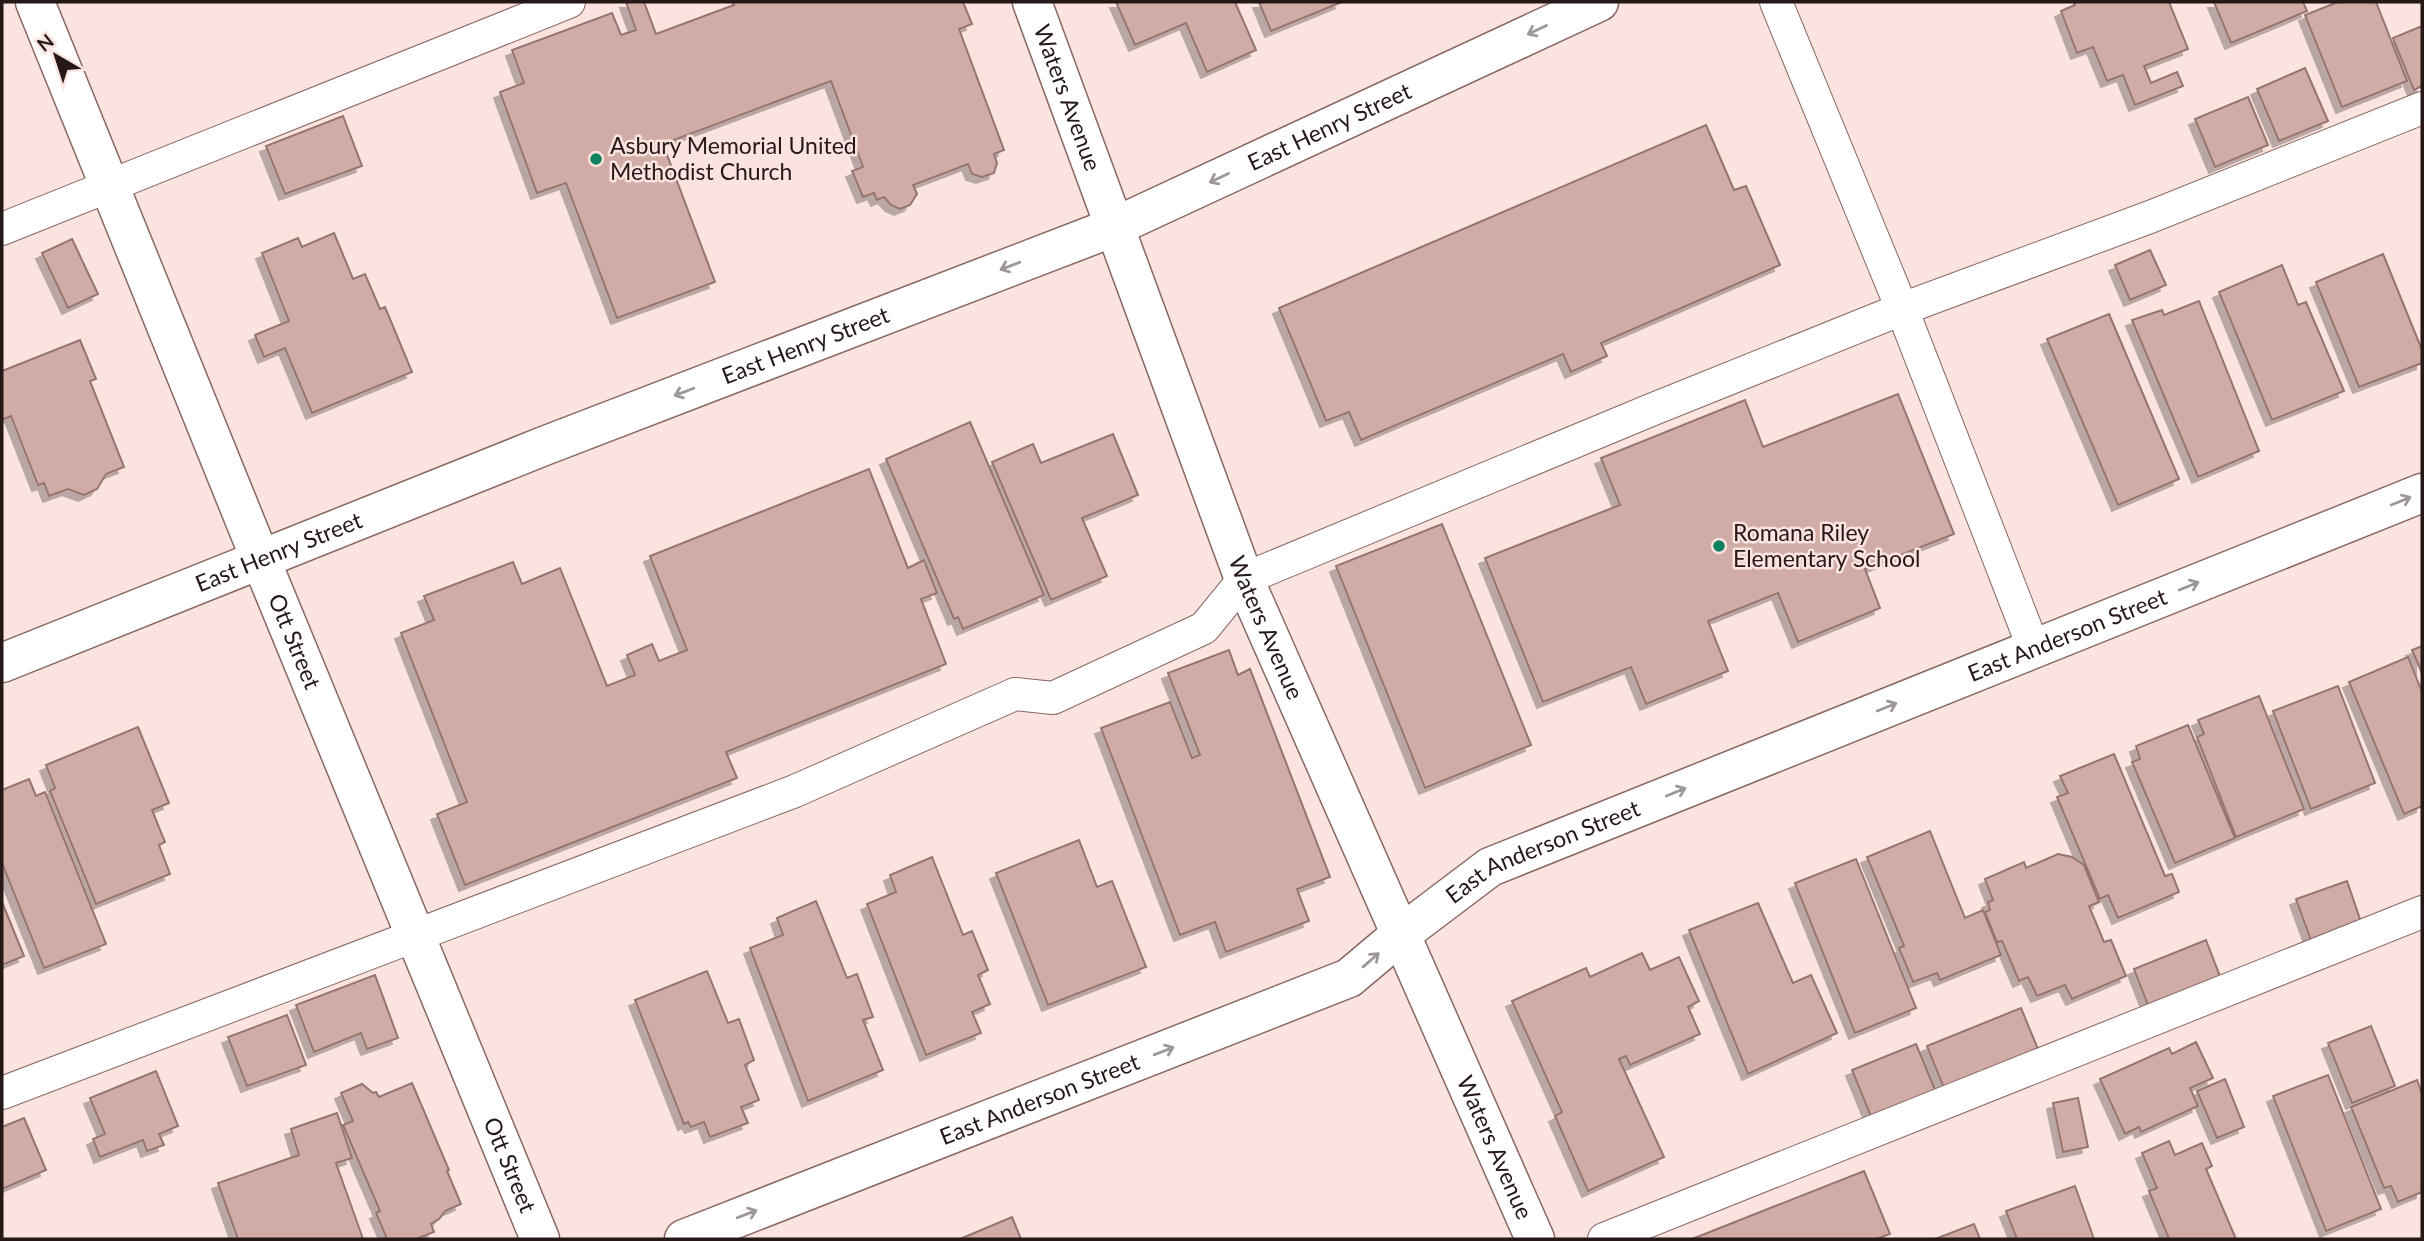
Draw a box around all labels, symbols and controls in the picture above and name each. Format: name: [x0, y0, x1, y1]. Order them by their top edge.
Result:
street label: Waters Avenue: [1028, 20, 1108, 174]
north arrow: [21, 21, 91, 91]
one-way arrow: [1527, 24, 1548, 38]
text: N: [32, 29, 58, 56]
street label: East Henry Street: [1243, 76, 1416, 176]
place label: Asbury Memorial United Methodist Church: [610, 131, 857, 185]
marker: Asbury Memorial United Methodist Church: [588, 151, 604, 167]
one-way arrow: [1209, 172, 1230, 185]
one-way arrow: [1000, 261, 1022, 274]
street label: East Henry Street: [717, 299, 894, 389]
one-way arrow: [673, 387, 695, 400]
one-way arrow: [2389, 494, 2411, 507]
street label: East Henry Street: [191, 505, 366, 597]
place label: Romana Riley Elementary School: [1733, 518, 1920, 572]
marker: Romana Riley Elementary School: [1711, 538, 1727, 554]
street label: Waters Avenue: [1224, 552, 1310, 703]
one-way arrow: [2178, 579, 2200, 592]
street label: East Anderson Street: [1963, 582, 2171, 687]
street label: Ott Street: [263, 589, 328, 694]
one-way arrow: [1876, 700, 1898, 713]
one-way arrow: [1665, 785, 1687, 798]
street label: East Anderson Street: [1440, 793, 1644, 909]
one-way arrow: [1362, 952, 1380, 968]
one-way arrow: [1153, 1043, 1175, 1056]
street label: East Anderson Street: [935, 1046, 1144, 1150]
street label: Waters Avenue: [1452, 1071, 1539, 1223]
street label: Ott Street: [478, 1113, 543, 1217]
one-way arrow: [736, 1207, 758, 1220]

